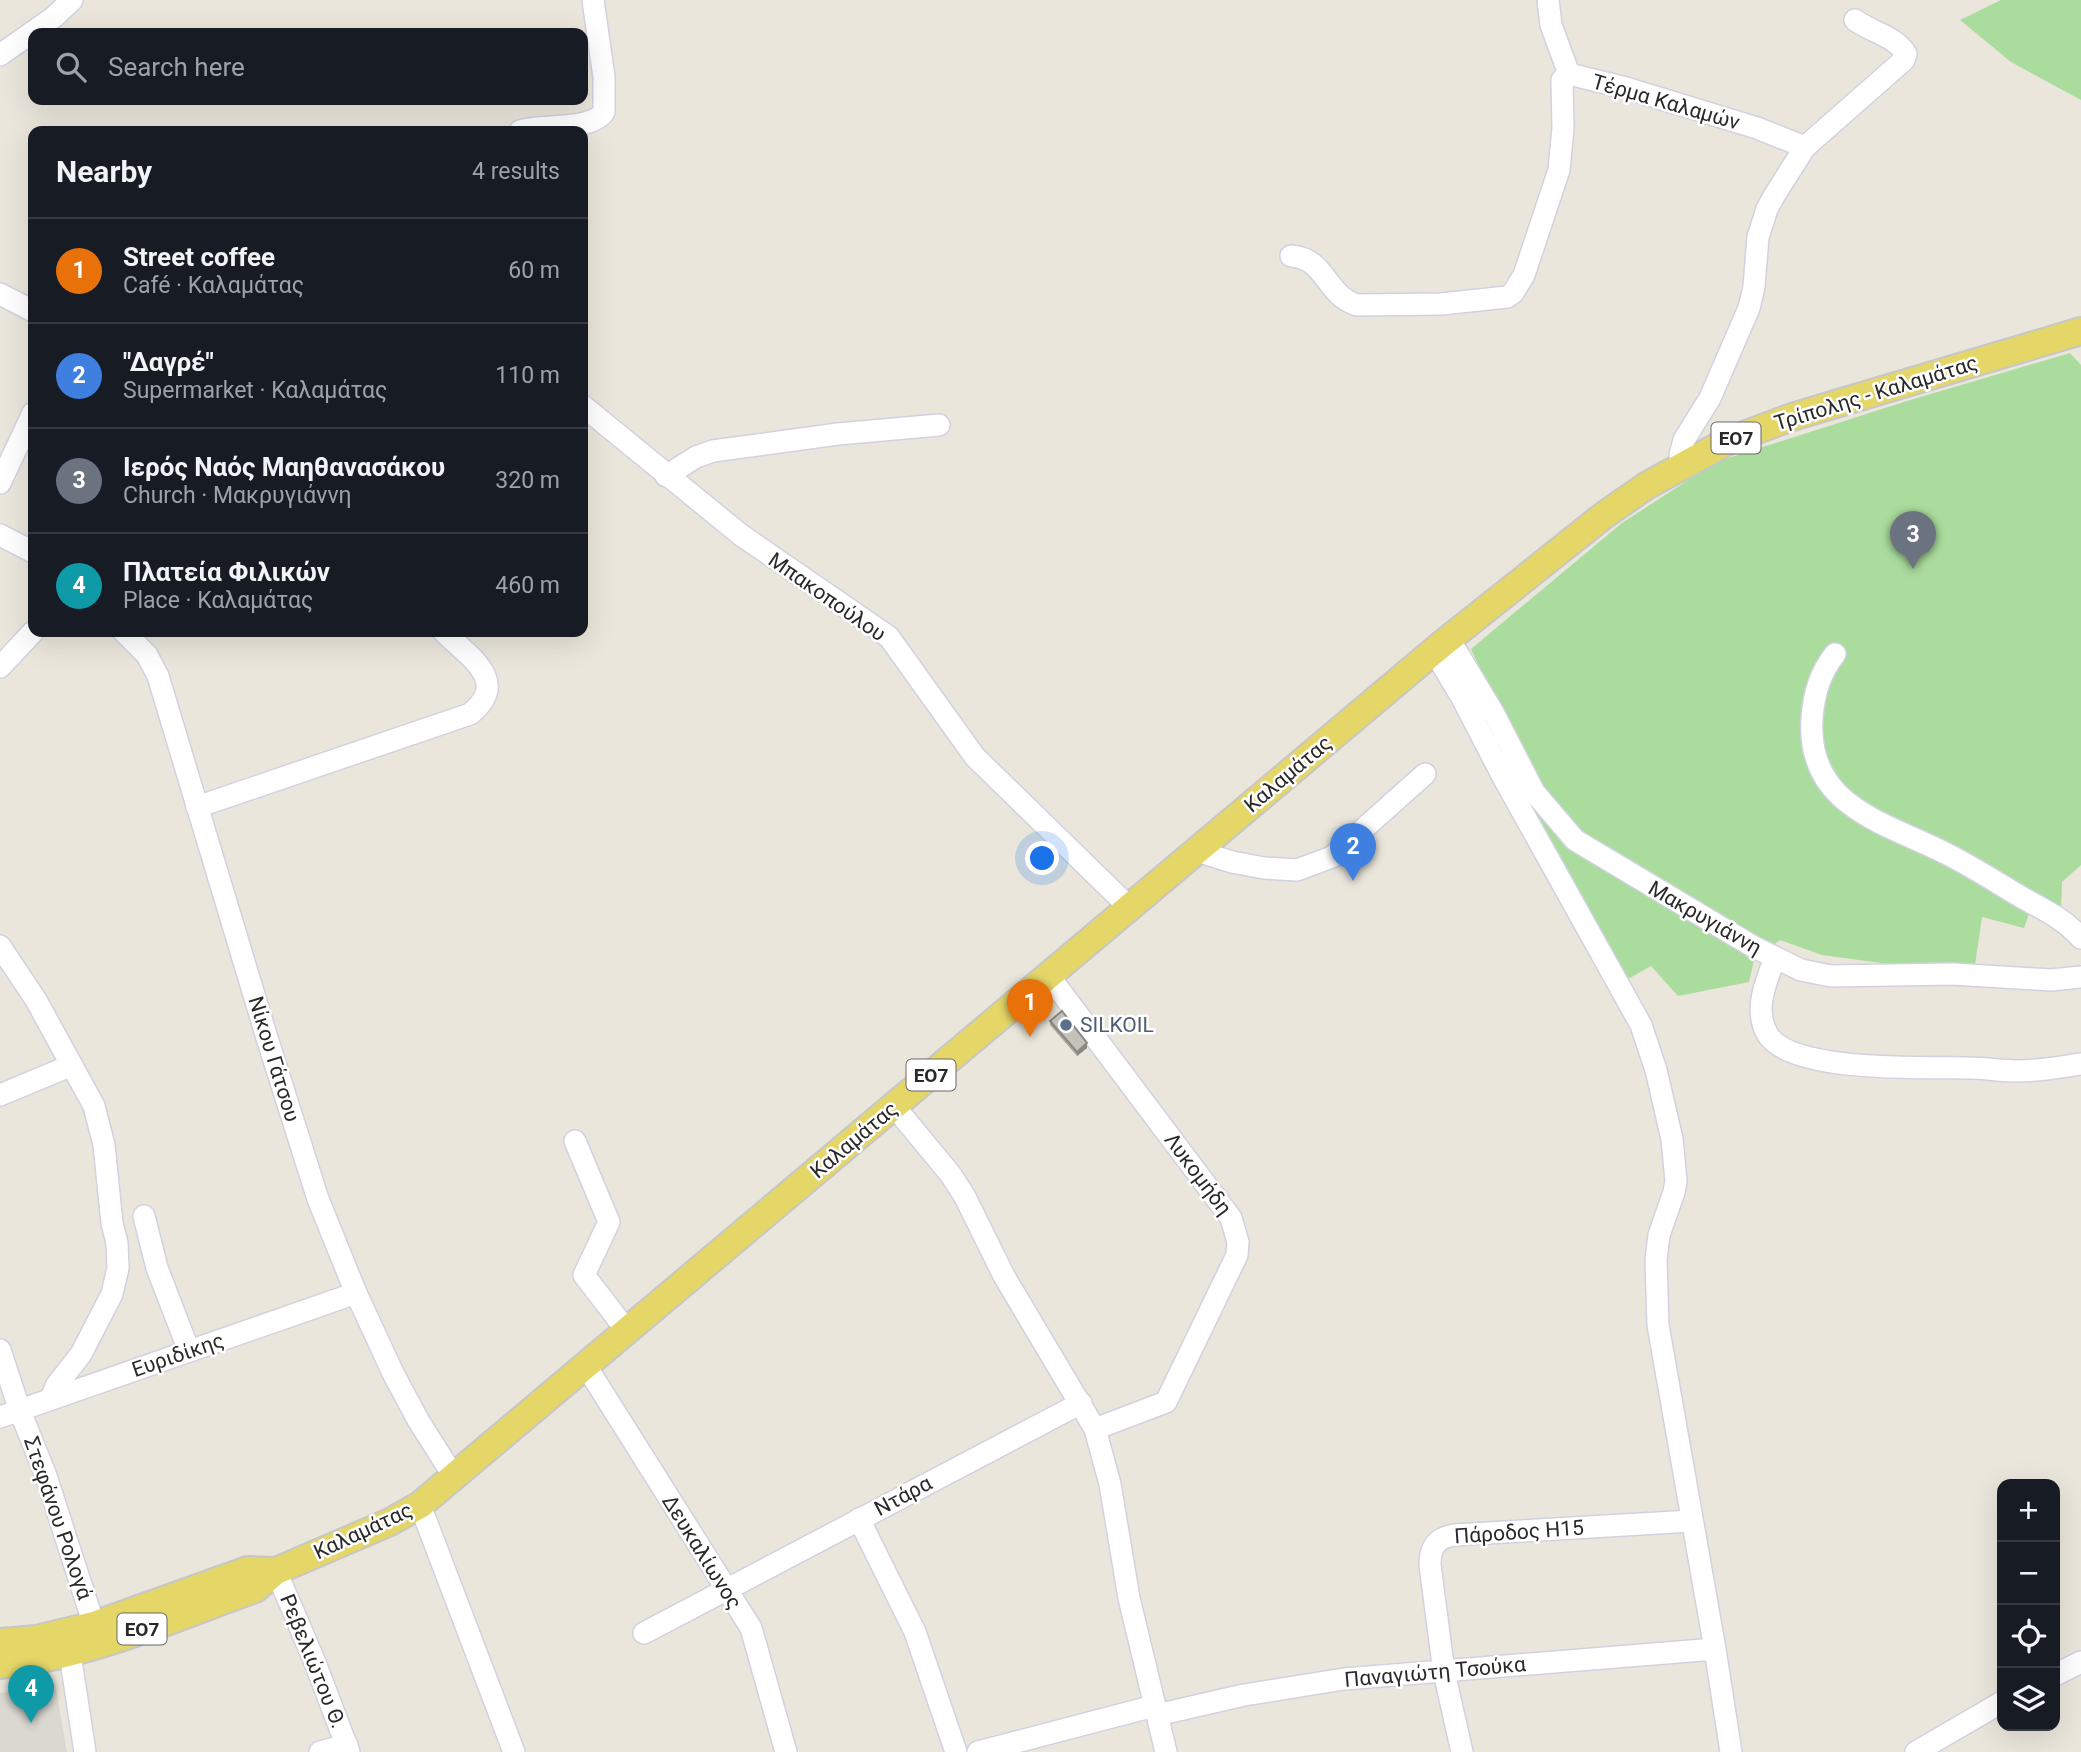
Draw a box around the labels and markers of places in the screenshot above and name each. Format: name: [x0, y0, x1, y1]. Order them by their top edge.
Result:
pin: 3: [1890, 511, 1936, 569]
pin: 2: [1330, 823, 1376, 881]
pin: 1: [1007, 979, 1053, 1037]
place label: SILKOIL: [1080, 1013, 1154, 1037]
marker: SILKOIL: [1058, 1017, 1074, 1033]
pin: 4: [8, 1665, 54, 1723]

